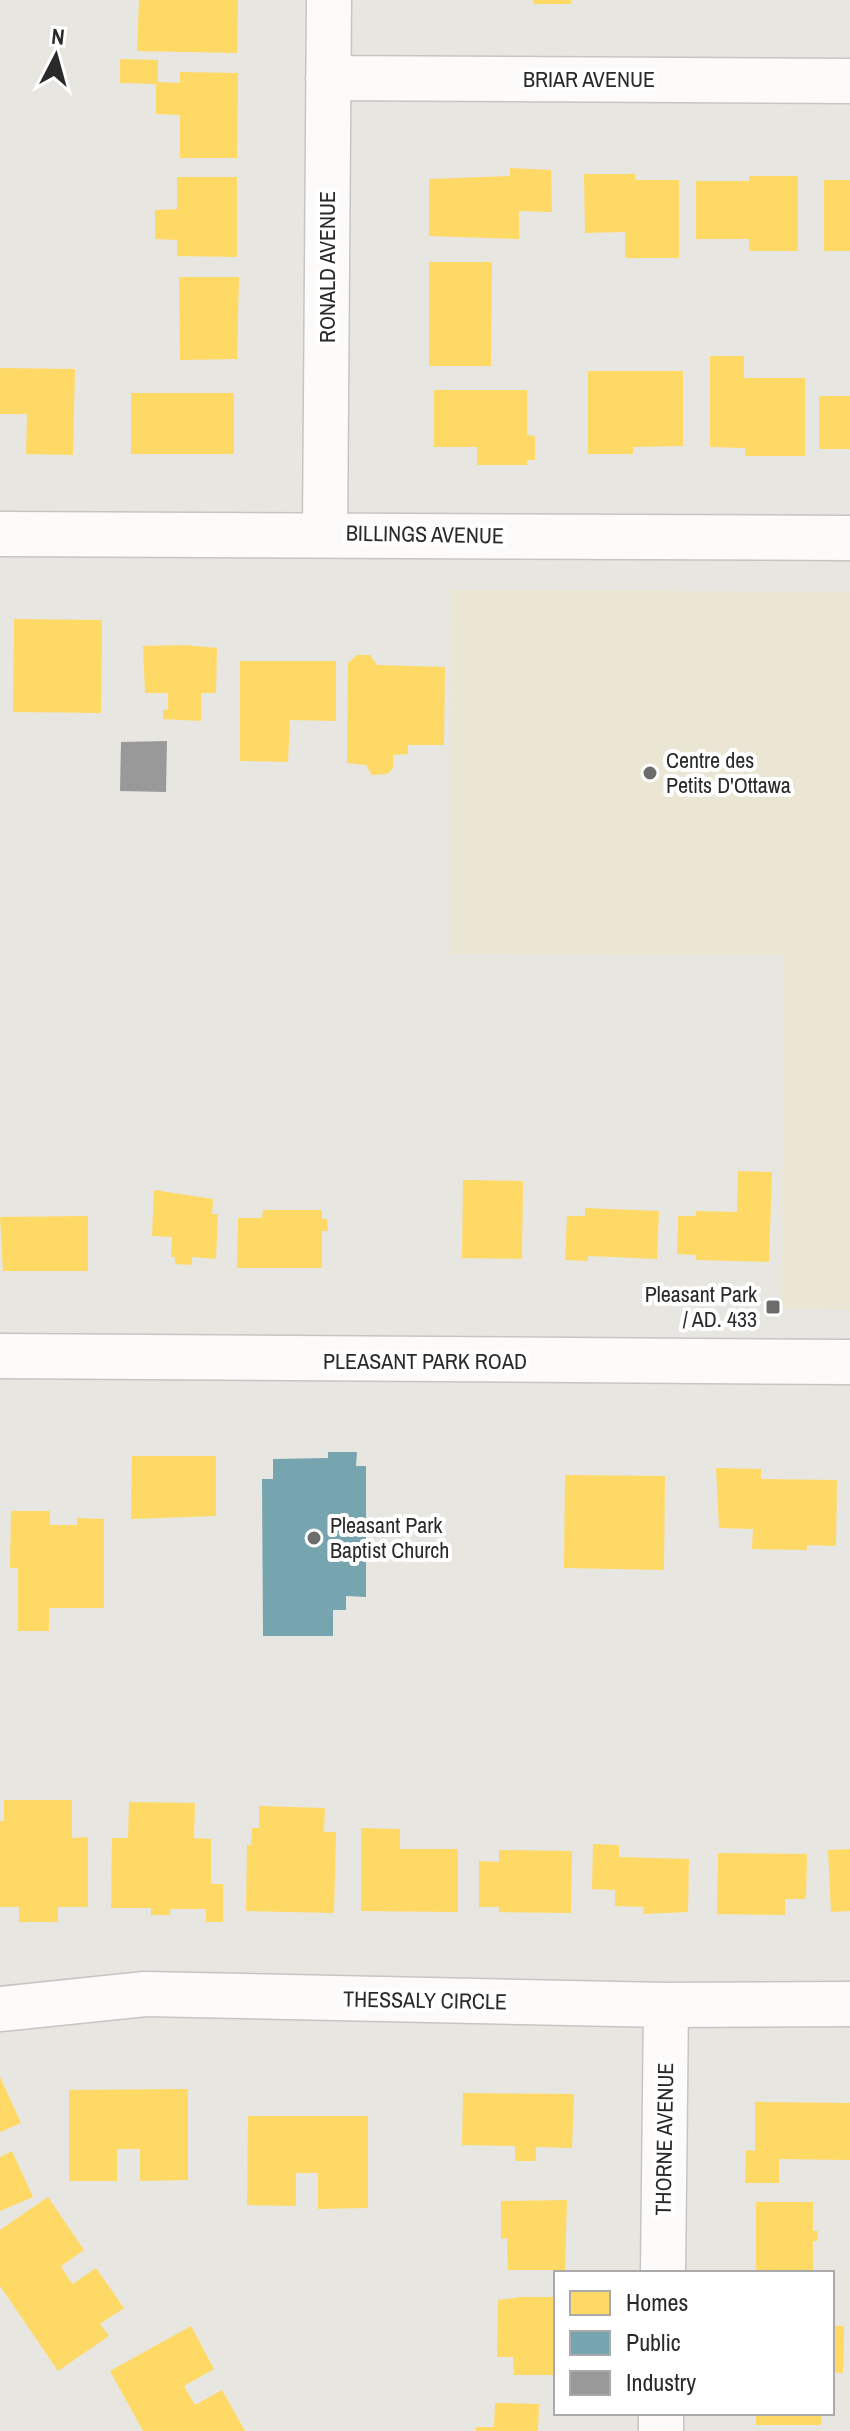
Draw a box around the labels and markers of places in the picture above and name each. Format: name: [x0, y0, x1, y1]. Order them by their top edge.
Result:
place label: Centre des Petits D'Ottawa: [666, 745, 791, 800]
marker: Centre des Petits D'Ottawa: [641, 764, 659, 782]
place label: Pleasant Park / AD. 433: [645, 1279, 758, 1334]
marker: Pleasant Park / AD. 433: [764, 1298, 782, 1316]
place label: Pleasant Park Baptist Church: [330, 1510, 449, 1565]
marker: Pleasant Park Baptist Church: [305, 1529, 323, 1547]

